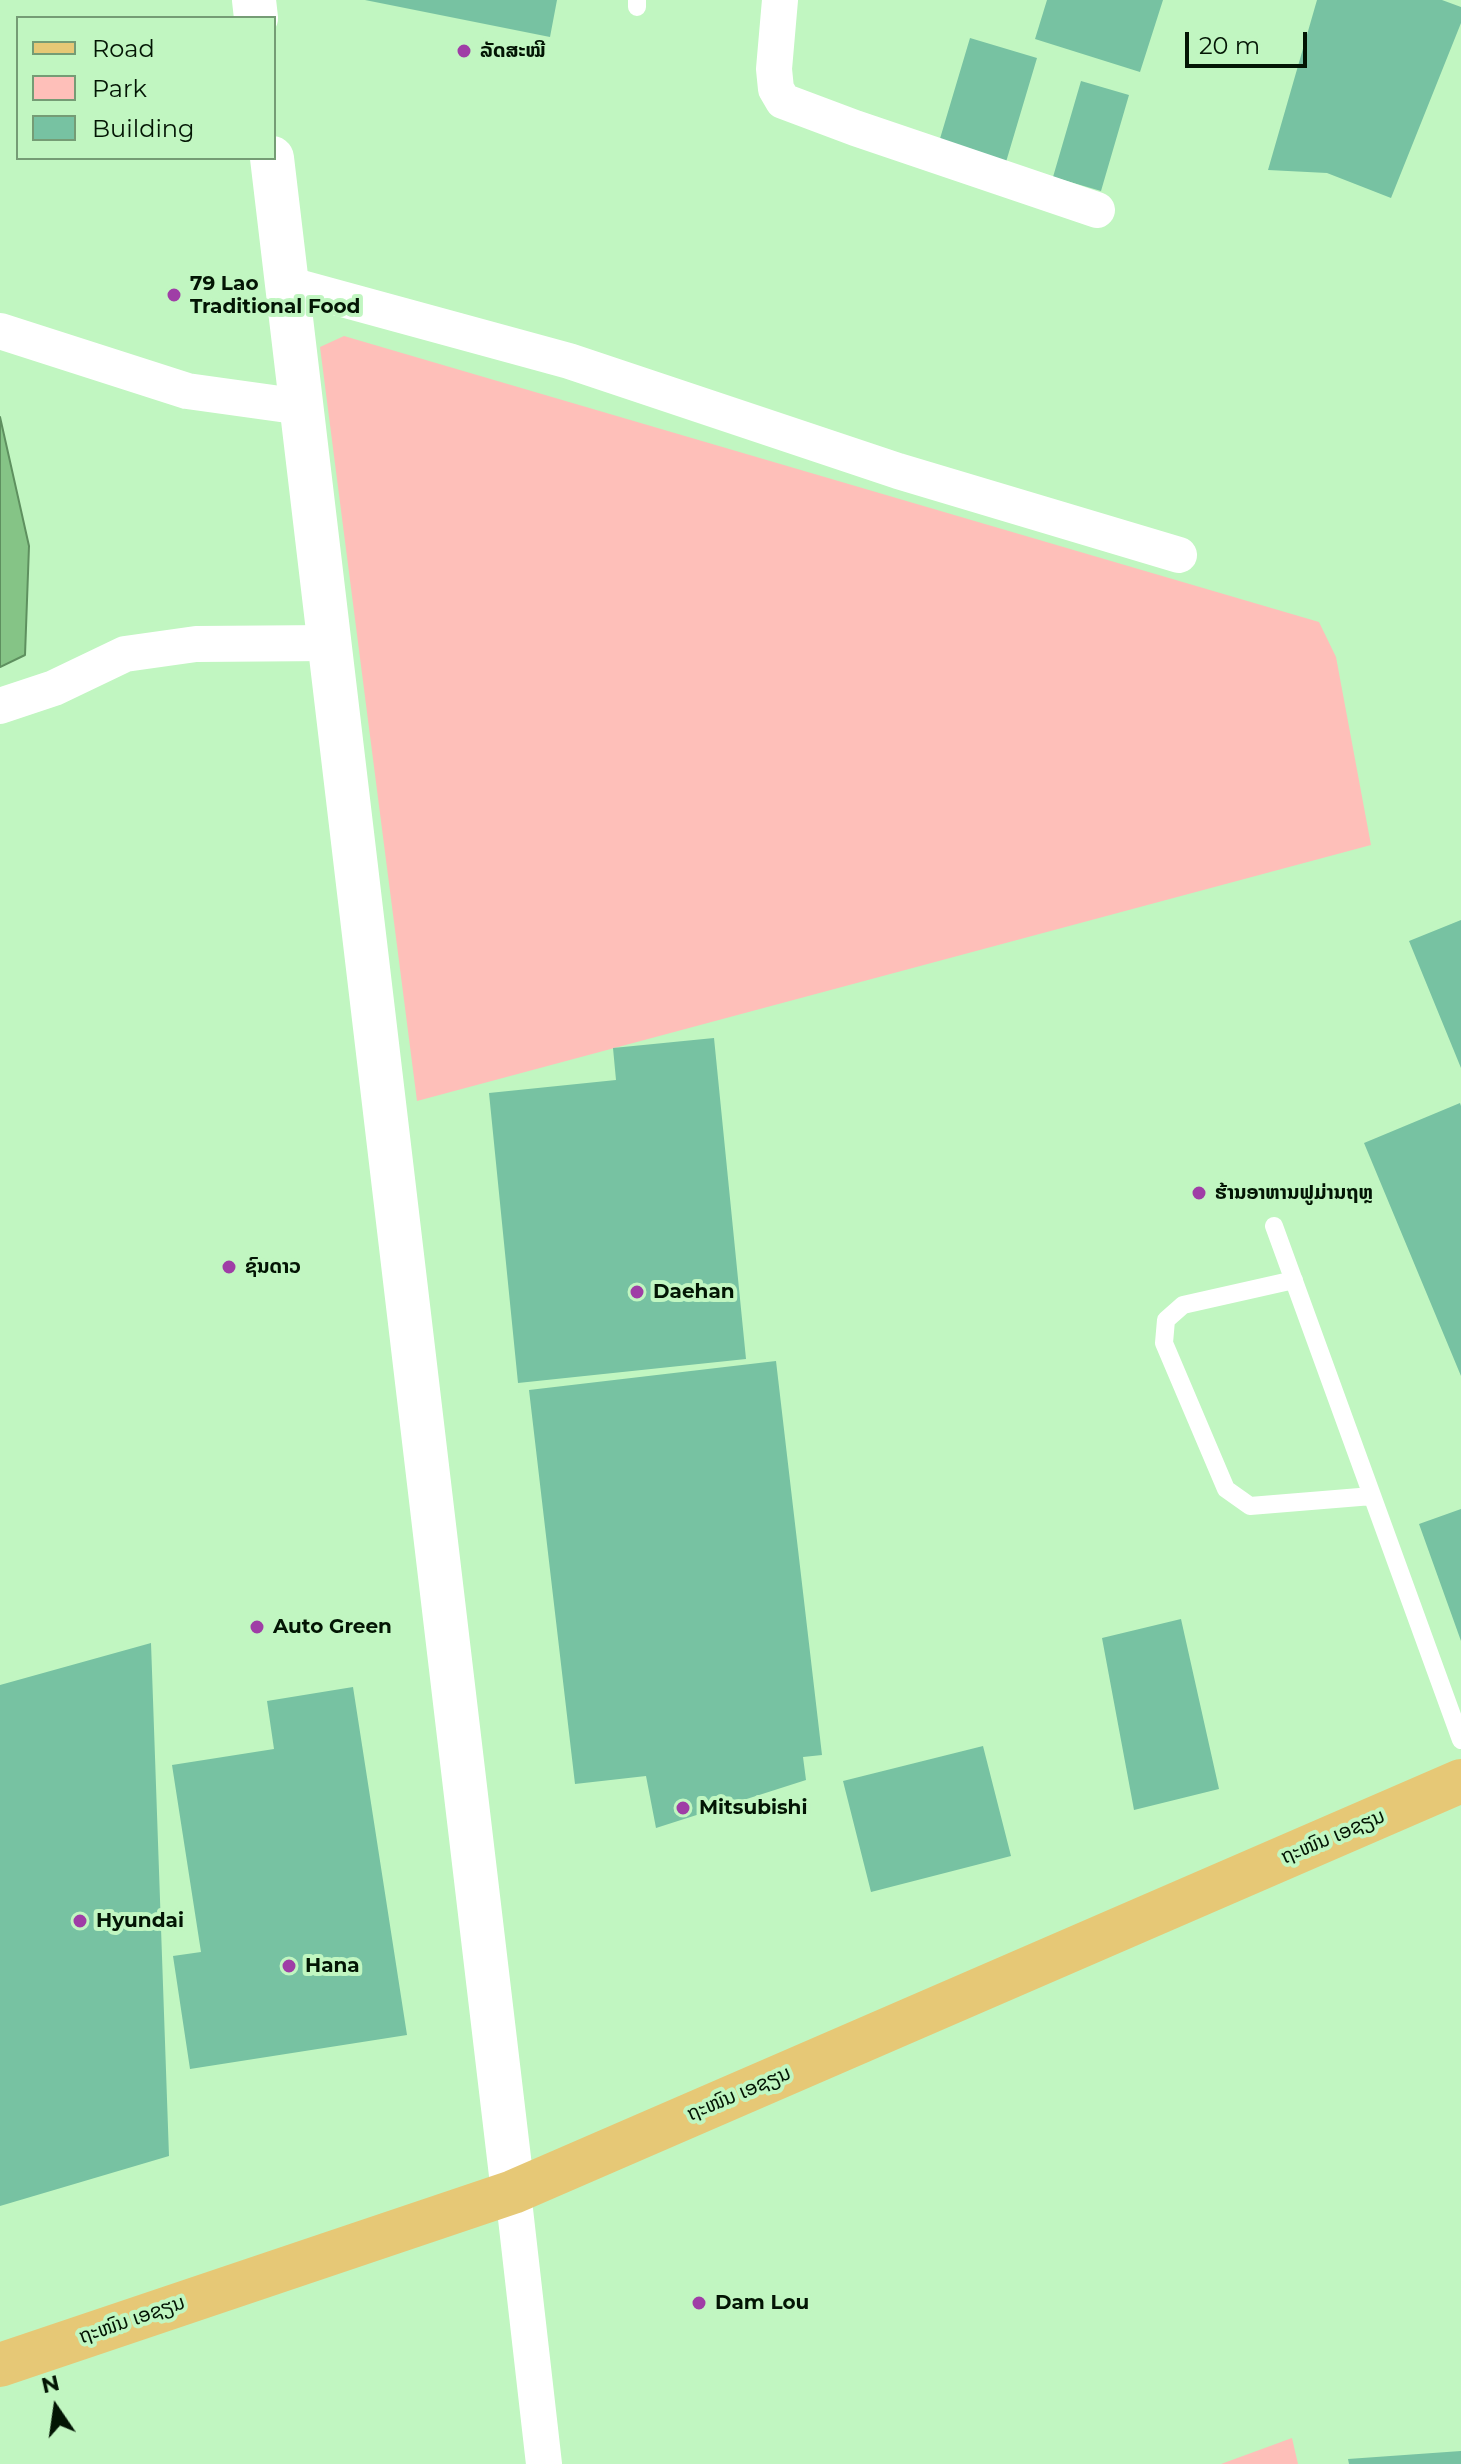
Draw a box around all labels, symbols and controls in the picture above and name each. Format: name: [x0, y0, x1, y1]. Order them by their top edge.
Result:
legend: [16, 16, 276, 160]
scale bar: [1189, 16, 1311, 66]
text: 20 m: [1199, 31, 1260, 60]
text: Road: [92, 34, 155, 63]
place label: ລັດສະໝີ: [480, 39, 545, 63]
marker: ລັດສະໝີ: [455, 42, 473, 60]
text: Park: [92, 74, 147, 103]
text: Building: [92, 114, 195, 143]
place label: 79 Lao Traditional Food: [190, 272, 360, 319]
marker: 79 Lao Traditional Food: [165, 286, 183, 304]
place label: ຮ້ານອາຫານຟູມ່ານຖຫຼ: [1215, 1181, 1373, 1205]
marker: ຮ້ານອາຫານຟູມ່ານຖຫຼ: [1190, 1184, 1208, 1202]
place label: ຊົນດາວ: [245, 1255, 301, 1279]
marker: ຊົນດາວ: [220, 1258, 238, 1276]
place label: Daehan: [653, 1280, 735, 1304]
marker: Daehan: [628, 1283, 646, 1301]
place label: Auto Green: [273, 1615, 392, 1639]
marker: Auto Green: [248, 1618, 266, 1636]
place label: Mitsubishi: [699, 1796, 807, 1820]
marker: Mitsubishi: [674, 1799, 692, 1817]
street label: ຖະໜົນ ເອຊຽນ: [1277, 1804, 1389, 1870]
place label: Hyundai: [96, 1909, 184, 1933]
marker: Hyundai: [71, 1912, 89, 1930]
place label: Hana: [305, 1954, 360, 1978]
marker: Hana: [280, 1957, 298, 1975]
street label: ຖະໜົນ ເອຊຽນ: [683, 2061, 795, 2127]
street label: ຖະໜົນ ເອຊຽນ: [76, 2291, 188, 2349]
place label: Dam Lou: [715, 2291, 809, 2315]
marker: Dam Lou: [690, 2294, 708, 2312]
north arrow: [16, 2368, 96, 2448]
text: N: [39, 2369, 62, 2399]

